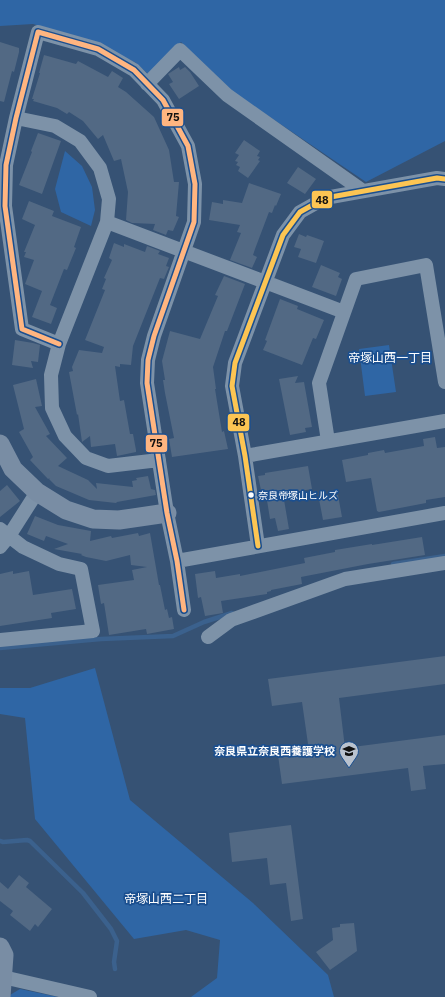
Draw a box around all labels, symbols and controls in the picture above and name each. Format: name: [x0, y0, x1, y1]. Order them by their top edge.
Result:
line badge: 75: [161, 108, 184, 127]
text: 75: [166, 110, 180, 124]
line badge: 48: [311, 190, 333, 209]
text: 48: [315, 193, 329, 207]
district label: 帝塚山西一丁目: [348, 350, 432, 365]
line badge: 48: [227, 413, 250, 432]
text: 48: [232, 415, 246, 429]
line badge: 75: [145, 434, 168, 453]
text: 75: [149, 436, 163, 450]
place label: 奈良帝塚山ヒルズ: [258, 489, 338, 502]
marker: 奈良帝塚山ヒルズ: [246, 490, 256, 500]
school or university icon: 奈良県立奈良西養護学校: [338, 740, 360, 768]
place label: 奈良県立奈良西養護学校: [214, 744, 335, 758]
district label: 帝塚山西二丁目: [124, 891, 208, 906]

